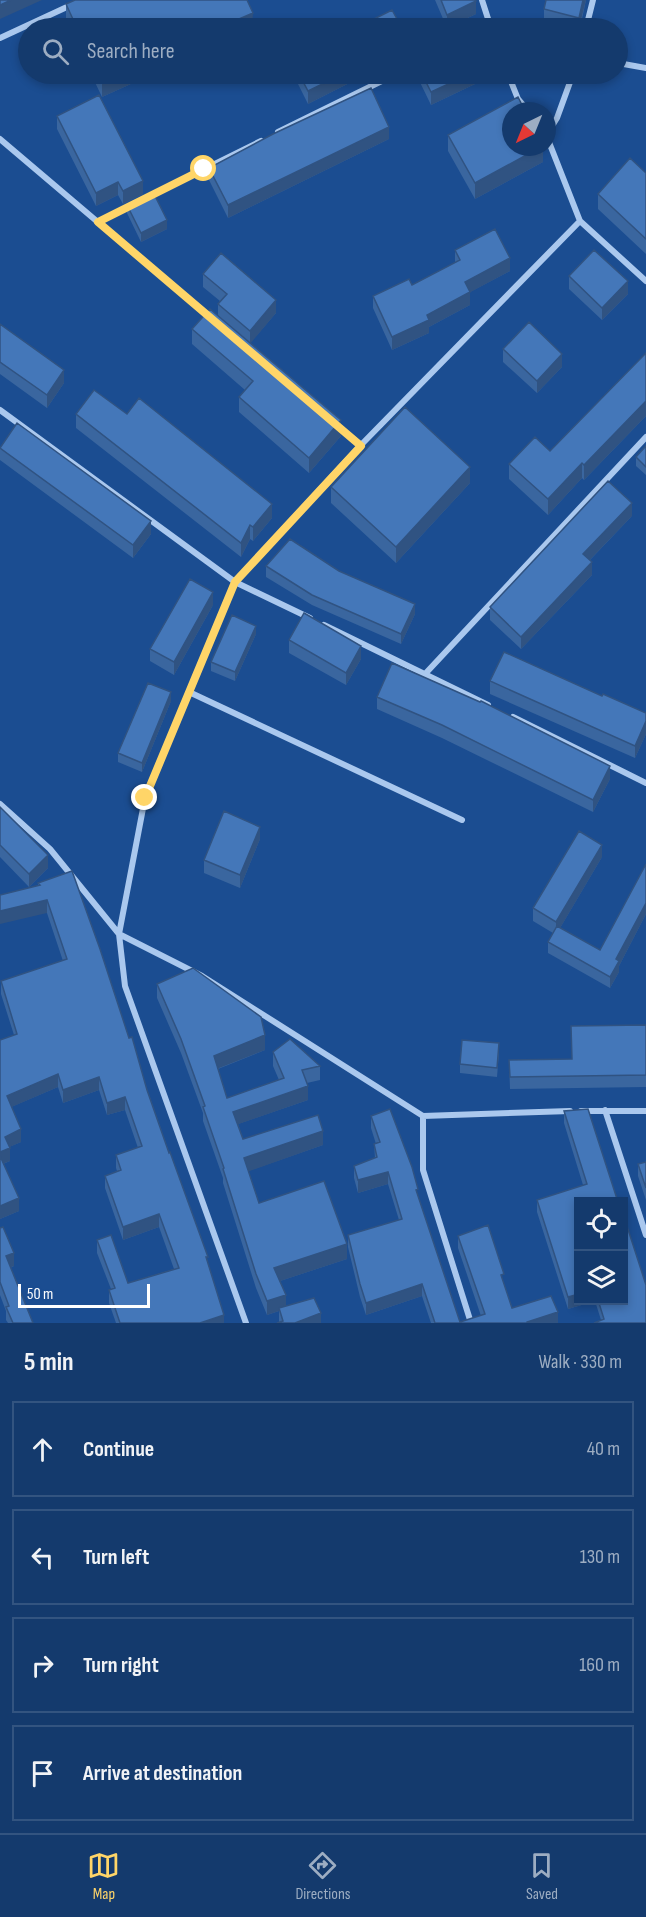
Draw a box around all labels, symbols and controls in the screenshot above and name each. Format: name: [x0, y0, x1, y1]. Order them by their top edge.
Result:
search box: [18, 18, 628, 84]
icon: search: [39, 35, 72, 68]
text: Search here: [87, 38, 174, 65]
north arrow: [502, 102, 556, 156]
route start: [190, 155, 216, 181]
route end: [131, 784, 157, 810]
map controls: [574, 1197, 628, 1305]
button: locate: [574, 1197, 628, 1251]
button: layers: [574, 1251, 628, 1305]
scale bar: [18, 1281, 150, 1308]
text: 50 m: [27, 1285, 53, 1304]
text: 5 min: [24, 1347, 74, 1378]
text: Walk · 330 m: [538, 1350, 622, 1374]
icon: ahead: [26, 1433, 59, 1466]
text: Continue: [83, 1436, 154, 1463]
text: 40 m: [587, 1437, 620, 1461]
icon: left: [26, 1541, 59, 1574]
text: Turn left: [83, 1544, 149, 1571]
text: 130 m: [580, 1545, 620, 1569]
icon: right: [26, 1649, 59, 1682]
text: Turn right: [83, 1652, 159, 1679]
text: 160 m: [579, 1653, 620, 1677]
icon: arrive: [26, 1757, 59, 1790]
text: Arrive at destination: [83, 1760, 242, 1787]
tab: Map: [87, 1849, 120, 1904]
tab: Directions: [295, 1849, 350, 1904]
tab: Saved: [525, 1849, 558, 1904]

